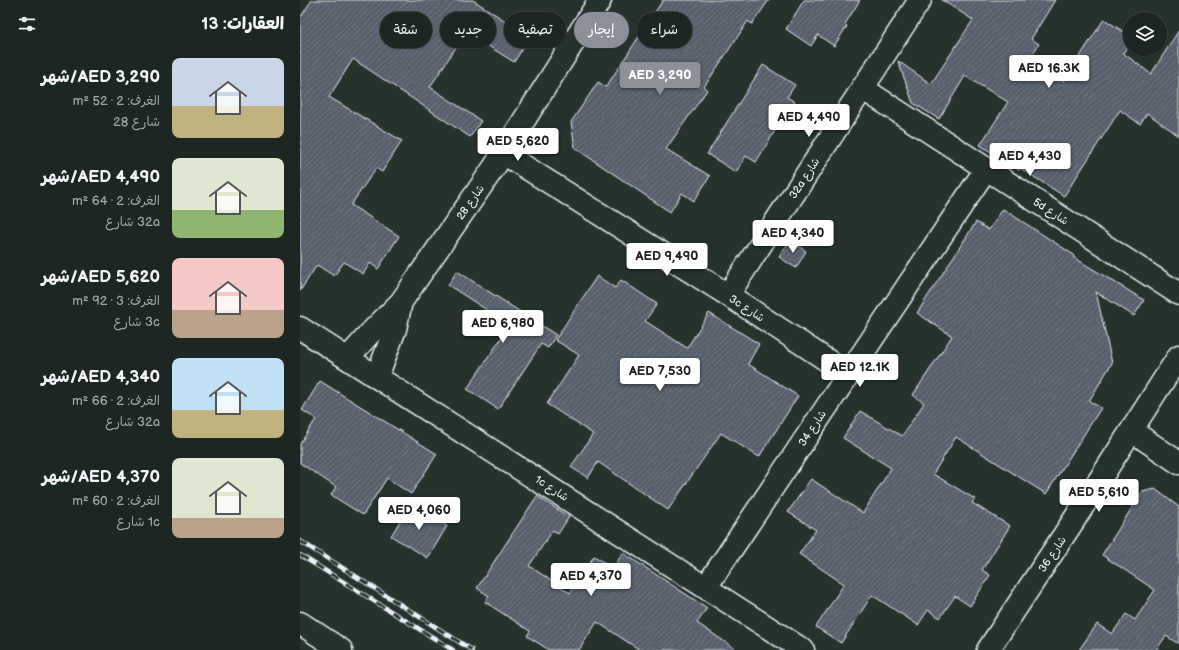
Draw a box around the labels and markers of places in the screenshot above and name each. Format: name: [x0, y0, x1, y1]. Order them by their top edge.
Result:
pin: AED 16.3K: [1003, 55, 1095, 89]
pin: AED 3,290: [614, 62, 706, 96]
pin: AED 4,490: [763, 104, 855, 138]
pin: AED 5,620: [472, 128, 564, 162]
pin: AED 4,430: [984, 143, 1076, 177]
pin: AED 4,340: [747, 220, 839, 254]
pin: AED 9,490: [621, 243, 713, 277]
pin: AED 6,980: [457, 310, 549, 344]
pin: AED 12.1K: [814, 354, 906, 388]
pin: AED 7,530: [614, 358, 706, 392]
pin: AED 5,610: [1053, 479, 1145, 513]
pin: AED 4,060: [373, 497, 465, 531]
pin: AED 4,370: [545, 563, 637, 597]

